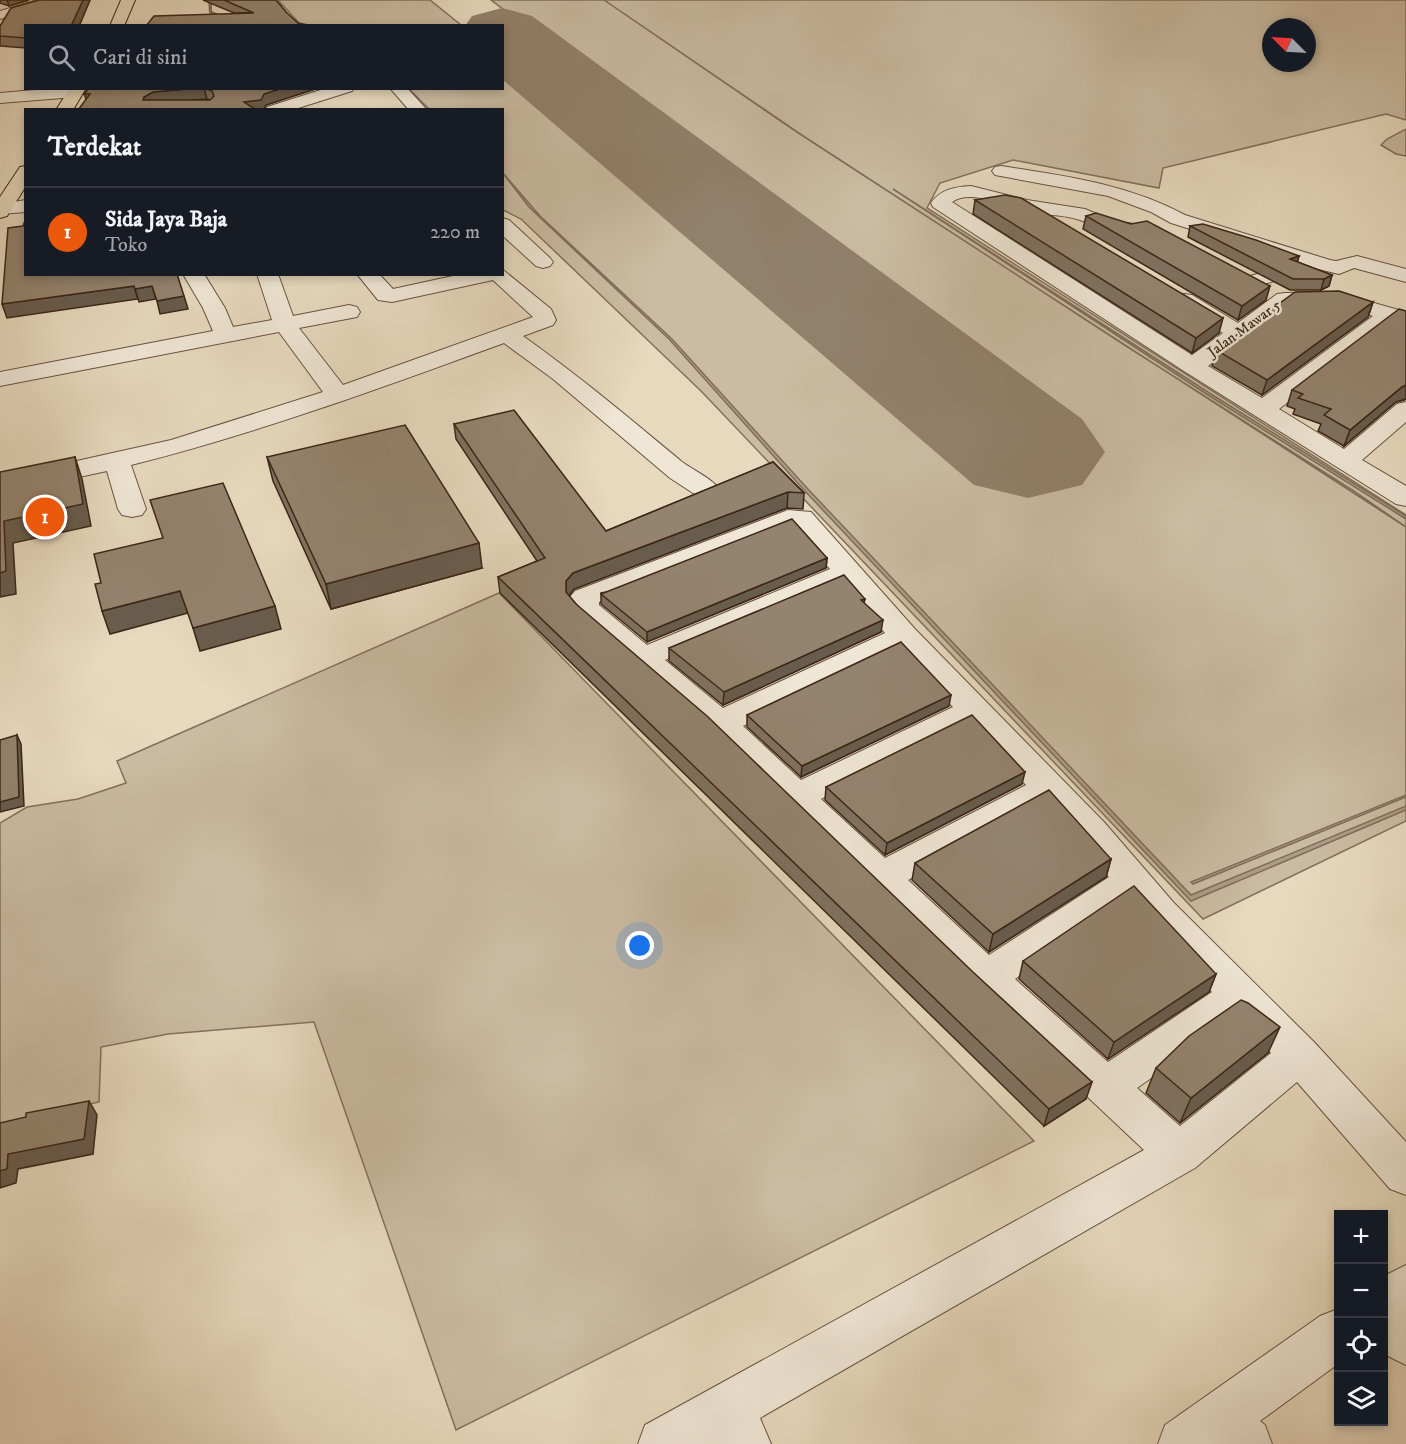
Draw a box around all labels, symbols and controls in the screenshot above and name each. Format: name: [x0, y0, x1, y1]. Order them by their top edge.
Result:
north arrow: [1262, 18, 1316, 72]
search box: [24, 24, 504, 90]
icon: search: [45, 41, 78, 74]
text: Cari di sini: [93, 44, 187, 71]
text: Terdekat: [48, 131, 141, 164]
text: Sida Jaya Baja: [105, 206, 227, 233]
text: 1: [64, 220, 71, 245]
text: 220 m: [430, 220, 480, 245]
text: Toko: [105, 233, 147, 258]
street label: Jalan Mawar 5: [1202, 295, 1285, 363]
pin: 1: [26, 494, 64, 540]
your location: [625, 931, 654, 960]
map controls: [1334, 1210, 1388, 1426]
button: +: [1334, 1210, 1388, 1264]
button: −: [1334, 1264, 1388, 1318]
button: locate: [1334, 1318, 1388, 1372]
button: layers: [1334, 1372, 1388, 1426]

